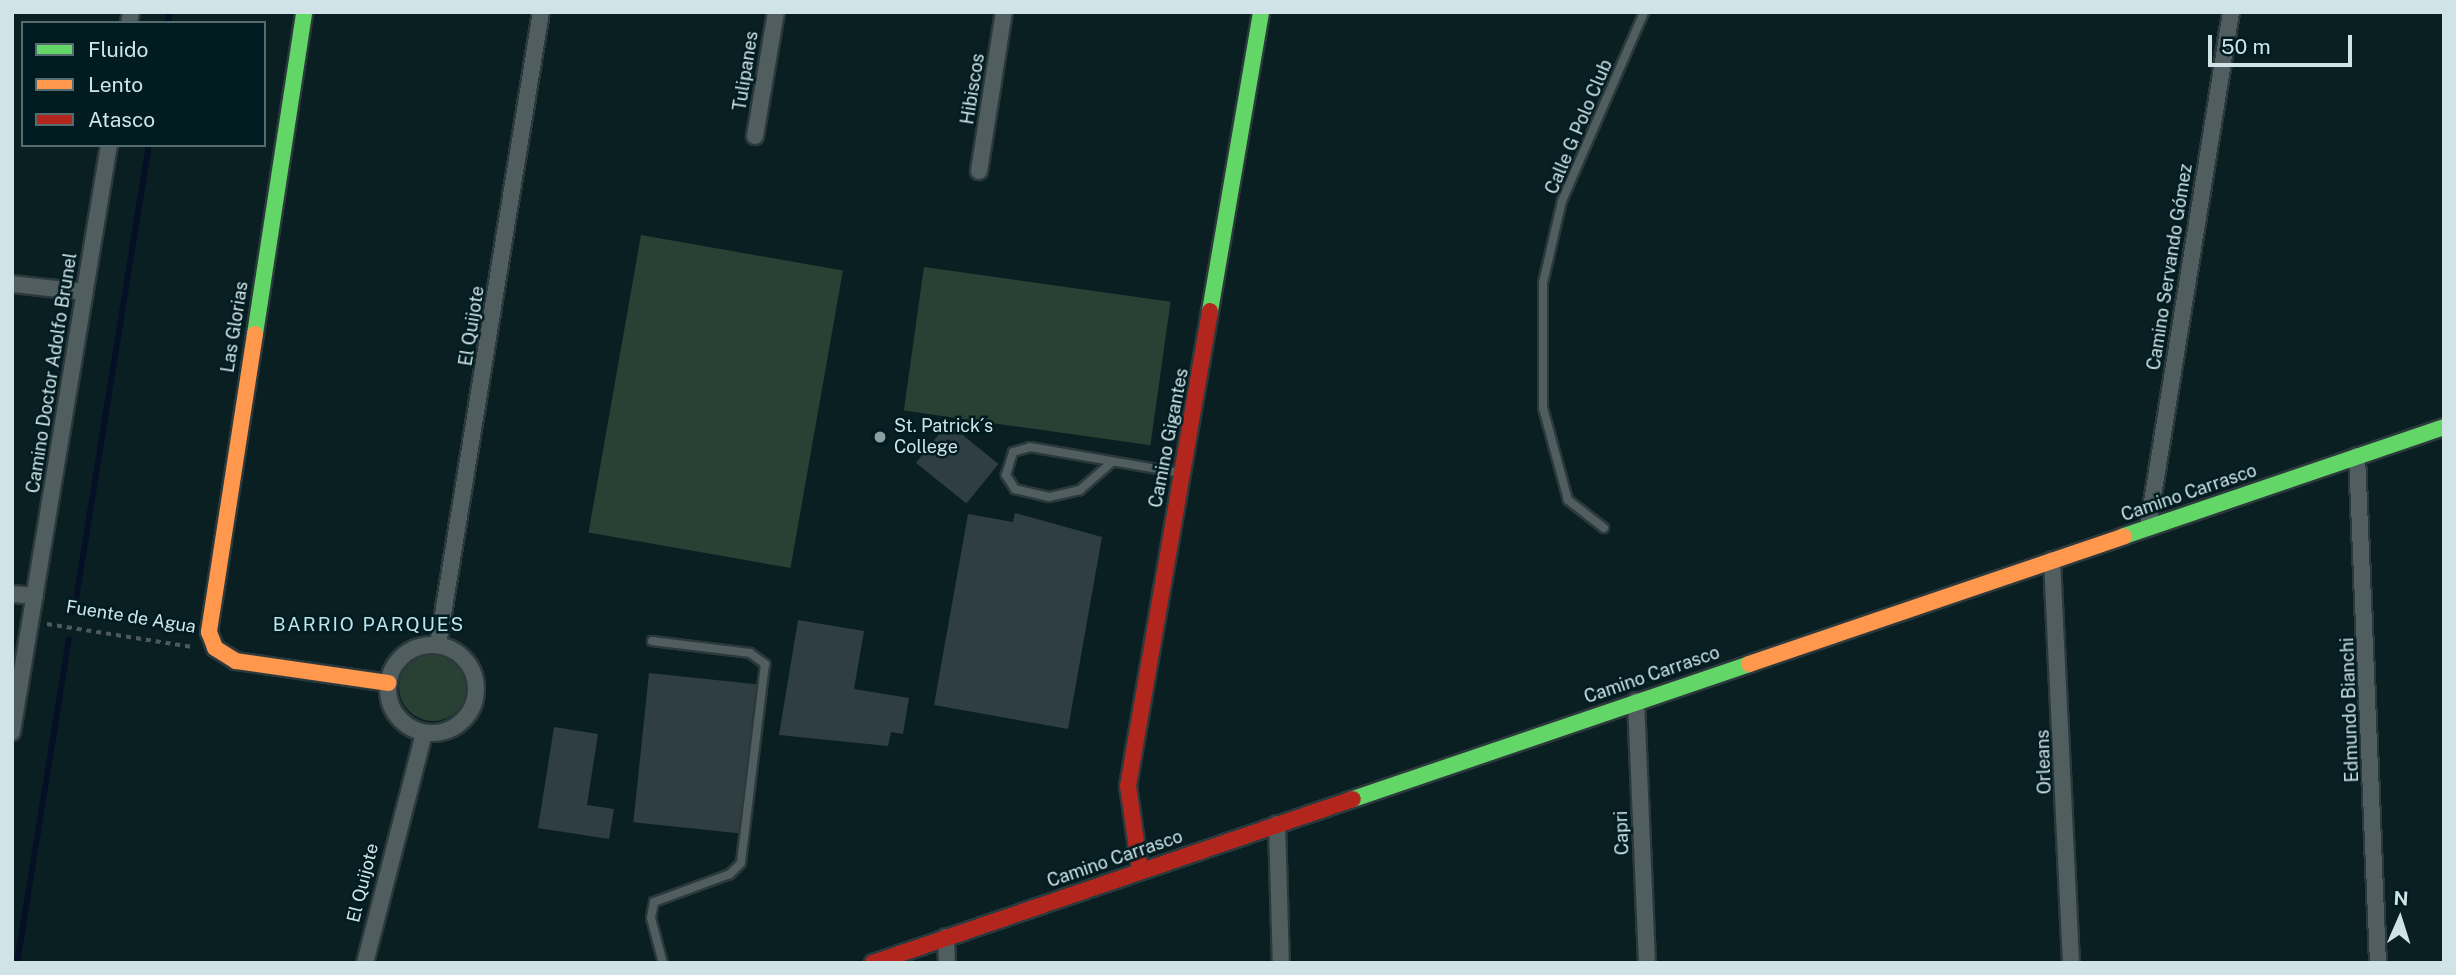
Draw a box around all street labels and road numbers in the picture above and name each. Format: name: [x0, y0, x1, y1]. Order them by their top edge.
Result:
street label: Tulipanes: [729, 30, 763, 112]
street label: Hibiscos: [957, 52, 989, 126]
street label: Calle G Polo Club: [1541, 56, 1617, 198]
street label: Camino Servando Gómez: [2143, 162, 2197, 372]
street label: Camino Doctor Adolfo Brunel: [22, 251, 82, 495]
street label: Las Glorias: [217, 280, 253, 374]
street label: El Quijote: [455, 284, 489, 368]
street label: Camino Gigantes: [1145, 366, 1193, 510]
street label: Camino Carrasco: [2118, 460, 2260, 526]
street label: Fuente de Agua: [64, 596, 198, 638]
street label: Edmundo Bianchi: [2337, 637, 2363, 783]
street label: Camino Carrasco: [1581, 642, 1723, 708]
street label: Orleans: [2032, 729, 2056, 795]
street label: Capri: [1610, 810, 1634, 856]
street label: Camino Carrasco: [1044, 826, 1186, 892]
street label: El Quijote: [343, 841, 383, 925]

